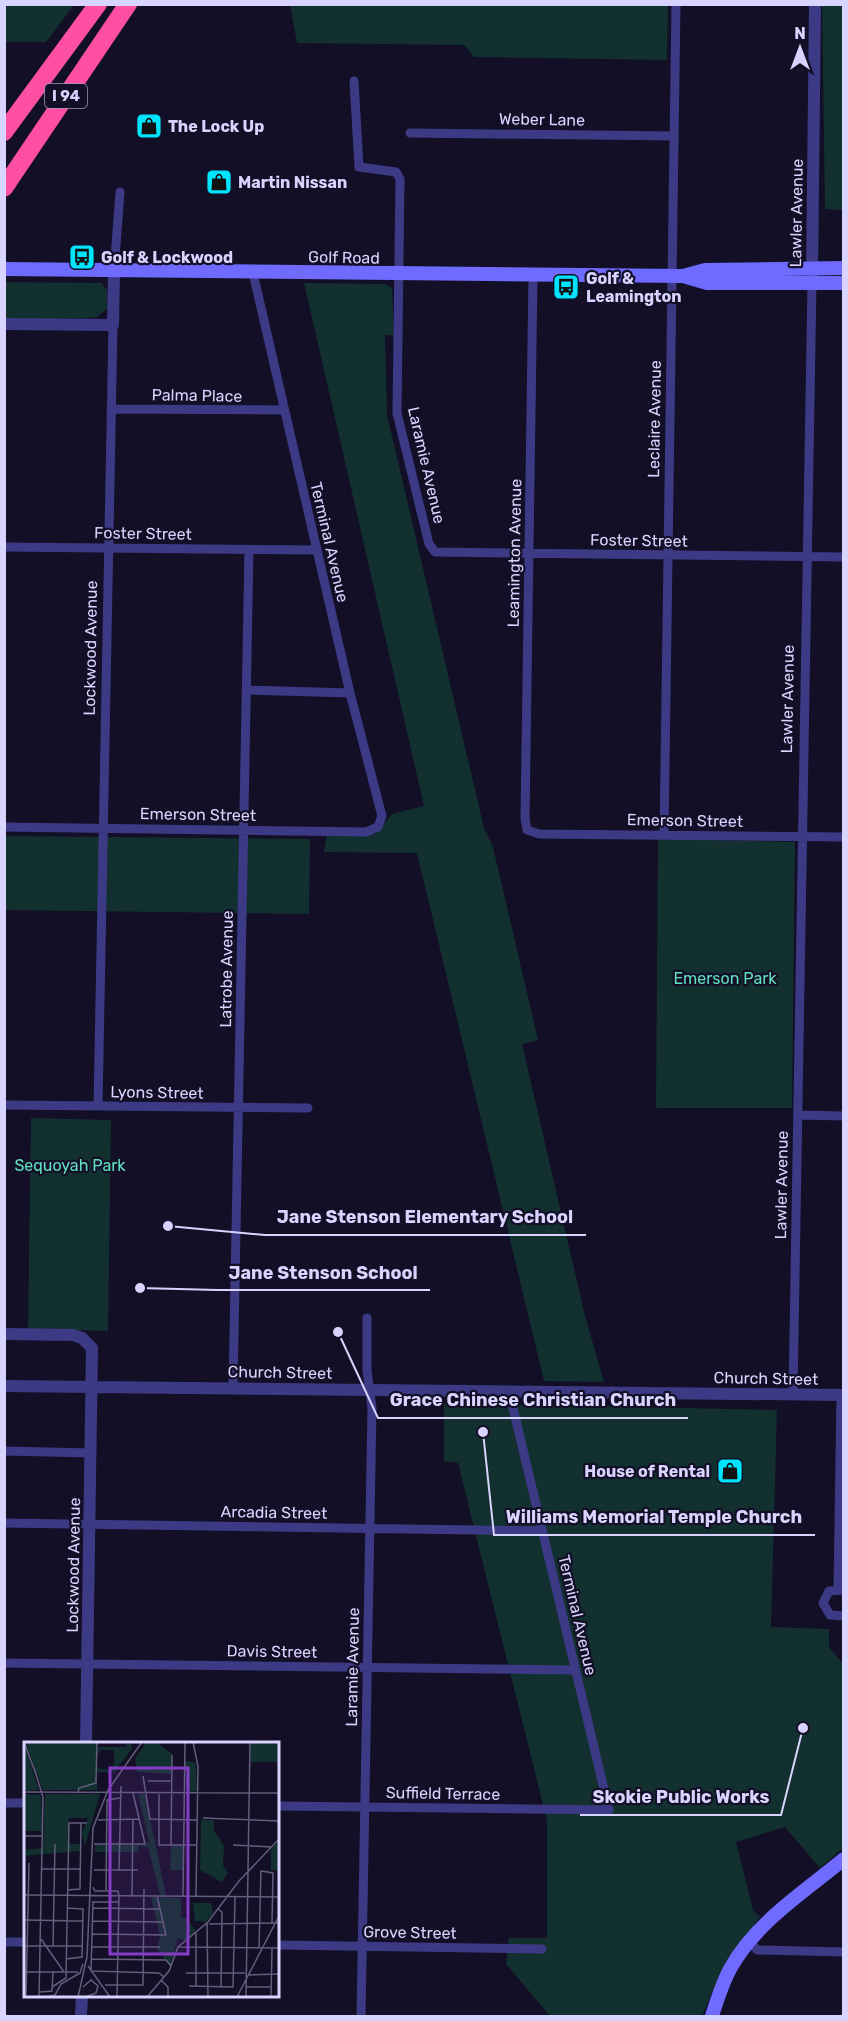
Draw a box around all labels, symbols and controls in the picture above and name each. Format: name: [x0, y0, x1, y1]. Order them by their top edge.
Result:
north arrow: [770, 18, 830, 78]
text: N: [794, 24, 806, 43]
road number: I 94: [45, 84, 87, 108]
street label: Weber Lane: [499, 109, 585, 130]
shop icon: The Lock Up: [134, 111, 164, 141]
place label: The Lock Up: [168, 117, 264, 136]
street label: Lawler Avenue: [786, 158, 807, 268]
shop icon: Martin Nissan: [204, 167, 234, 197]
place label: Martin Nissan: [238, 173, 347, 192]
bus stop icon: Golf & Lockwood: [67, 242, 97, 272]
street label: Golf Road: [308, 247, 380, 268]
place label: Golf & Lockwood: [101, 248, 233, 267]
place label: Golf & Leamington: [586, 269, 682, 306]
bus stop icon: Golf & Leamington: [551, 272, 581, 302]
street label: Leclaire Avenue: [644, 360, 665, 478]
street label: Palma Place: [152, 385, 242, 406]
street label: Laramie Avenue: [404, 405, 449, 525]
street label: Leamington Avenue: [504, 478, 525, 627]
street label: Terminal Avenue: [306, 480, 353, 604]
street label: Foster Street: [94, 523, 192, 544]
street label: Foster Street: [590, 530, 688, 551]
street label: Lockwood Avenue: [80, 580, 101, 716]
street label: Lawler Avenue: [777, 644, 798, 754]
street label: Emerson Street: [140, 804, 256, 825]
street label: Emerson Street: [627, 810, 743, 831]
street label: Latrobe Avenue: [216, 910, 237, 1028]
park label: Emerson Park: [673, 969, 777, 988]
street label: Lyons Street: [110, 1082, 204, 1103]
street label: Lawler Avenue: [771, 1130, 792, 1240]
park label: Sequoyah Park: [14, 1156, 126, 1175]
callout: Jane Stenson Elementary School: [265, 1199, 586, 1235]
text: Jane Stenson Elementary School: [277, 1206, 573, 1228]
callout: Jane Stenson School: [217, 1254, 430, 1290]
text: Jane Stenson School: [228, 1262, 418, 1284]
street label: Church Street: [227, 1362, 333, 1383]
street label: Church Street: [713, 1368, 819, 1389]
callout: Grace Chinese Christian Church: [378, 1382, 688, 1418]
text: Grace Chinese Christian Church: [390, 1389, 676, 1411]
shop icon: House of Rental: [715, 1456, 745, 1486]
place label: House of Rental: [584, 1462, 710, 1481]
street label: Lockwood Avenue: [63, 1497, 84, 1633]
callout: Williams Memorial Temple Church: [494, 1499, 815, 1535]
street label: Arcadia Street: [220, 1502, 328, 1523]
text: Williams Memorial Temple Church: [506, 1506, 802, 1528]
street label: Terminal Avenue: [554, 1553, 601, 1677]
street label: Laramie Avenue: [342, 1607, 363, 1727]
street label: Davis Street: [226, 1641, 318, 1662]
inset map: [24, 1742, 279, 1997]
callout: Skokie Public Works: [580, 1779, 781, 1815]
street label: Suffield Terrace: [386, 1783, 500, 1804]
text: Skokie Public Works: [592, 1786, 770, 1808]
street label: Grove Street: [363, 1922, 457, 1943]

